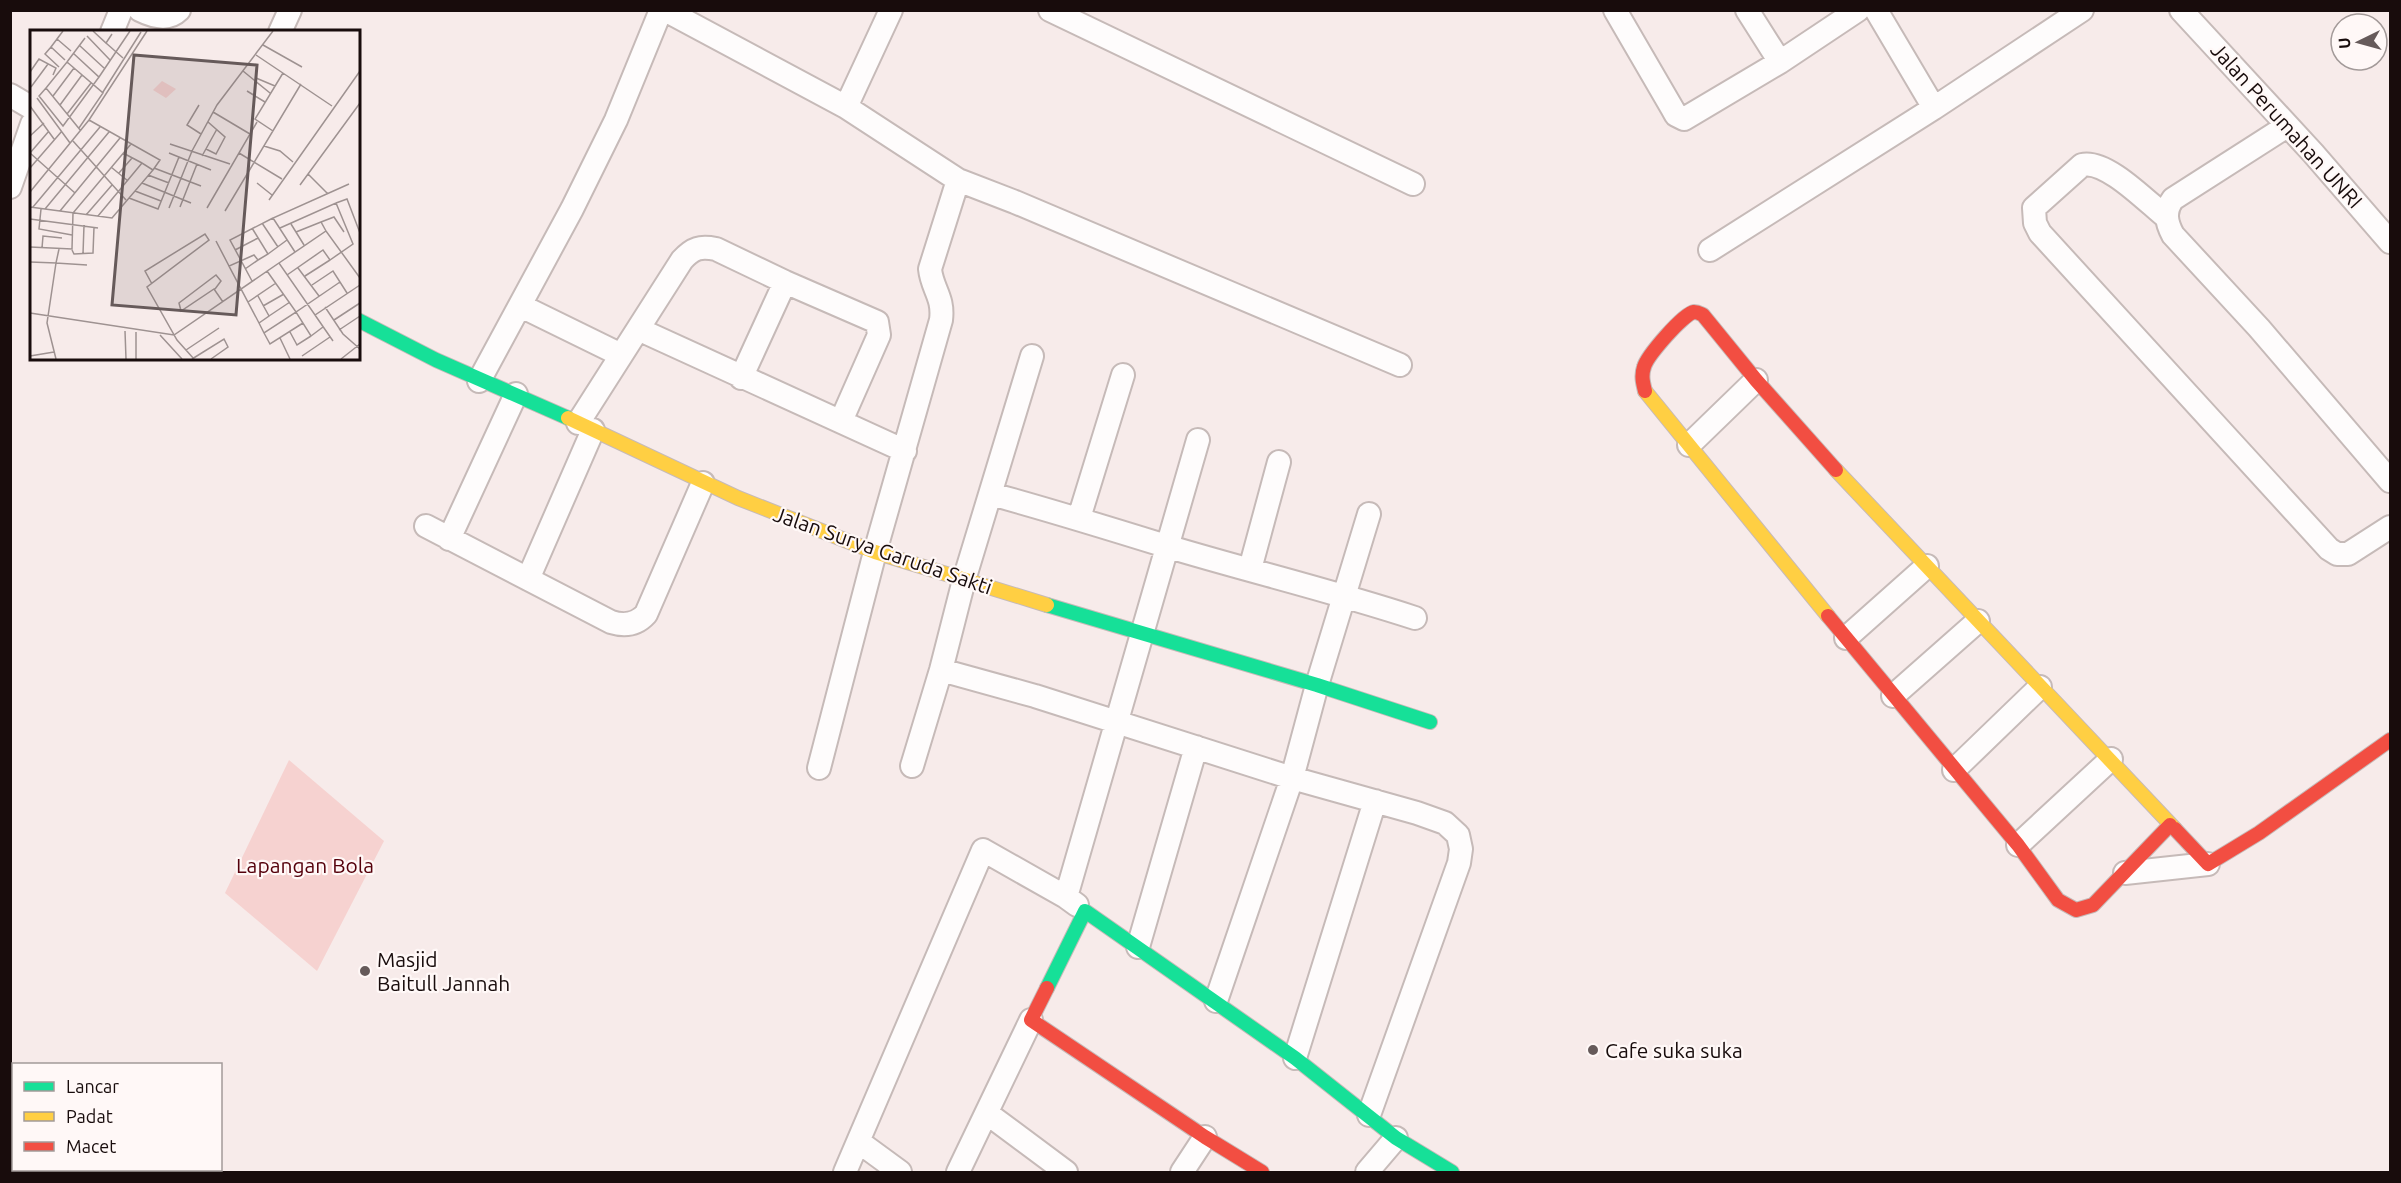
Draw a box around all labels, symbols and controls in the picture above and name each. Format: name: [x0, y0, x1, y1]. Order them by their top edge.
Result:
north arrow: [2329, 12, 2389, 72]
inset map: [30, 30, 360, 360]
street label: Jalan Perumahan UNRI: [2206, 37, 2368, 213]
street label: Jalan Surya Garuda Sakti: [770, 501, 996, 599]
park label: Lapangan Bola: [236, 853, 374, 877]
place label: Masjid Baitull Jannah: [377, 947, 510, 995]
marker: Masjid Baitull Jannah: [358, 964, 372, 978]
place label: Cafe suka suka: [1605, 1038, 1743, 1062]
marker: Cafe suka suka: [1586, 1043, 1600, 1057]
legend: [12, 1063, 222, 1171]
text: Lancar: [66, 1076, 119, 1096]
text: Padat: [66, 1106, 113, 1126]
text: Macet: [66, 1136, 116, 1156]

